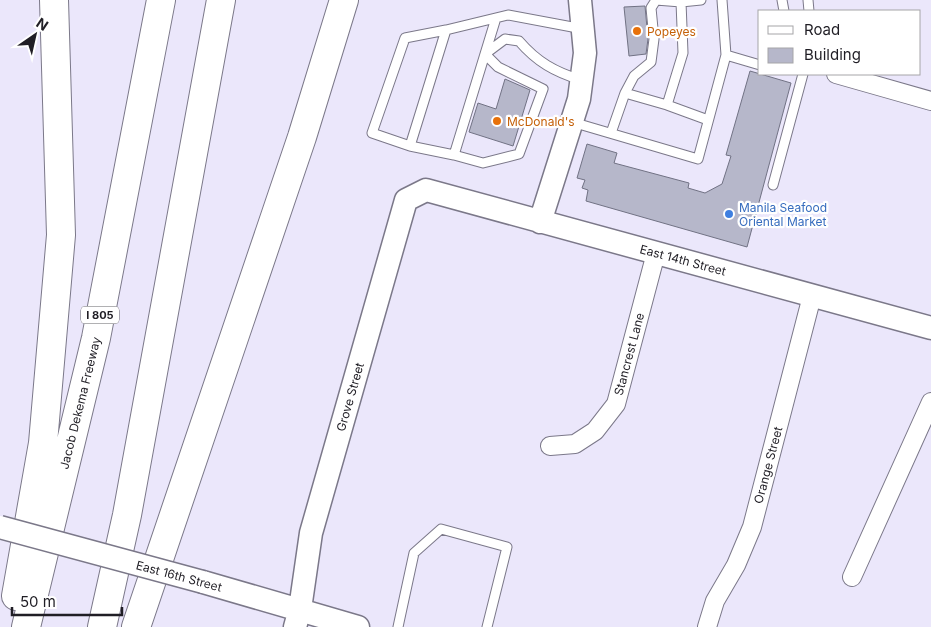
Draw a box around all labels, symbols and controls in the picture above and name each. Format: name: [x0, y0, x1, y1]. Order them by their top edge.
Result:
north arrow: [10, 10, 60, 60]
legend: [758, 10, 921, 75]
text: N: [33, 14, 52, 34]
text: Road: [804, 20, 840, 39]
place label: Popeyes: [647, 24, 696, 39]
marker: Popeyes: [631, 25, 643, 37]
text: Building: [804, 45, 861, 64]
place label: McDonald's: [507, 114, 575, 129]
marker: McDonald's: [491, 115, 503, 127]
place label: Manila Seafood Oriental Market: [739, 200, 827, 229]
marker: Manila Seafood Oriental Market: [723, 208, 735, 220]
street label: East 14th Street: [638, 241, 728, 279]
road number: I 805: [81, 306, 119, 324]
street label: Stancrest Lane: [611, 311, 647, 397]
street label: Jacob Dekema Freeway: [56, 335, 104, 471]
street label: Grove Street: [333, 361, 367, 433]
street label: Orange Street: [751, 425, 786, 505]
street label: East 16th Street: [134, 557, 224, 595]
scale bar: [12, 584, 122, 616]
text: 50 m: [20, 592, 56, 611]

